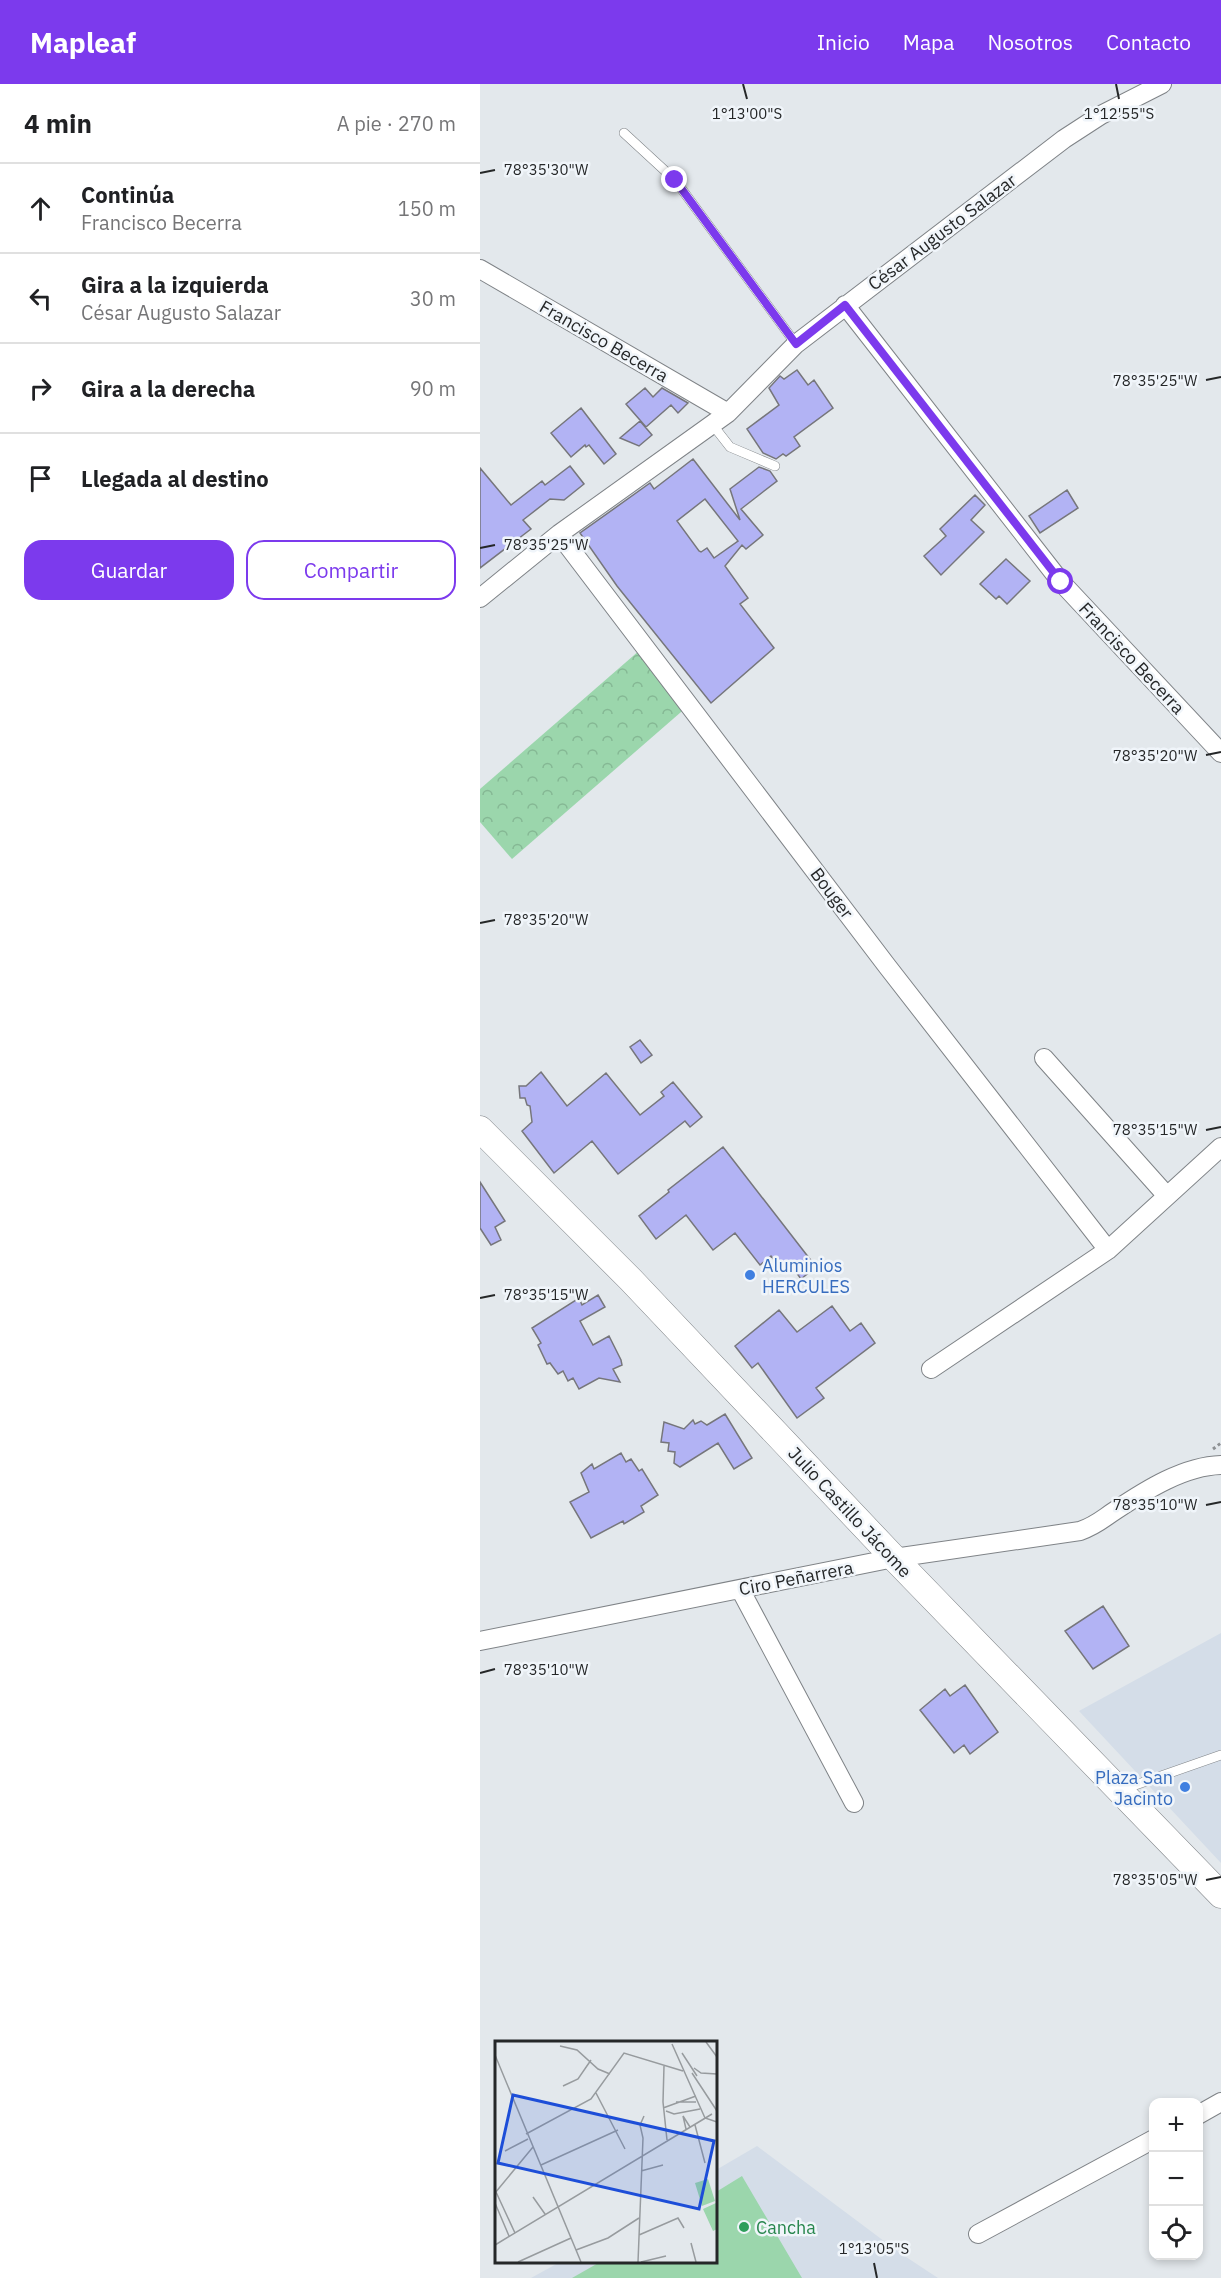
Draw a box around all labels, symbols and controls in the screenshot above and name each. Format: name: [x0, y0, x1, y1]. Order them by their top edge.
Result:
text: Mapleaf: [30, 24, 136, 61]
text: Inicio: [817, 28, 870, 56]
text: Mapa: [903, 28, 955, 56]
text: Nosotros: [988, 28, 1073, 56]
text: Contacto: [1106, 28, 1191, 56]
text: 1°13'00"S: [712, 104, 782, 123]
text: 1°12'55"S: [1084, 104, 1154, 123]
text: 4 min: [24, 106, 92, 140]
text: A pie · 270 m: [337, 110, 456, 137]
text: 78°35'30"W: [504, 160, 589, 179]
route end: [661, 166, 687, 192]
street label: César Augusto Salazar: [863, 168, 1021, 295]
text: Continúa: [81, 180, 174, 209]
icon: ahead: [24, 192, 57, 225]
text: 150 m: [398, 195, 456, 222]
text: Francisco Becerra: [81, 209, 242, 236]
text: Gira a la izquierda: [81, 270, 269, 299]
icon: left: [24, 282, 57, 315]
text: 30 m: [410, 285, 456, 312]
street label: Francisco Becerra: [536, 295, 673, 387]
text: César Augusto Salazar: [81, 299, 281, 326]
text: 78°35'25"W: [1113, 371, 1198, 390]
icon: right: [24, 372, 57, 405]
text: Gira a la derecha: [81, 374, 255, 403]
text: 90 m: [410, 375, 456, 402]
icon: arrive: [24, 462, 57, 495]
text: Llegada al destino: [81, 464, 269, 493]
text: 78°35'25"W: [504, 535, 589, 554]
button: Guardar: [24, 540, 234, 600]
button: Compartir: [246, 540, 456, 600]
route start: [1047, 568, 1073, 594]
street label: Francisco Becerra: [1074, 597, 1190, 719]
text: 78°35'20"W: [1113, 746, 1198, 765]
street label: Bouger: [805, 863, 859, 923]
text: 78°35'20"W: [504, 910, 589, 929]
text: 78°35'15"W: [1113, 1120, 1198, 1139]
place label: Aluminios HERCULES: [762, 1254, 850, 1298]
marker: Aluminios HERCULES: [743, 1268, 757, 1282]
text: 78°35'15"W: [504, 1285, 589, 1304]
street label: Julio Castillo Jácome: [783, 1442, 917, 1582]
text: 78°35'10"W: [1113, 1495, 1198, 1514]
street label: Ciro Peñarrera: [737, 1556, 855, 1600]
text: 78°35'10"W: [504, 1660, 589, 1679]
place label: Plaza San Jacinto: [1095, 1766, 1173, 1810]
marker: Plaza San Jacinto: [1178, 1780, 1192, 1794]
text: 78°35'05"W: [1113, 1870, 1198, 1889]
inset map: [495, 2041, 717, 2263]
map controls: [1149, 2098, 1203, 2260]
button: +: [1149, 2098, 1203, 2152]
button: −: [1149, 2152, 1203, 2206]
button: locate: [1149, 2206, 1203, 2260]
place label: Cancha: [756, 2216, 816, 2239]
marker: Cancha: [737, 2220, 751, 2234]
text: 1°13'05"S: [839, 2239, 909, 2258]

